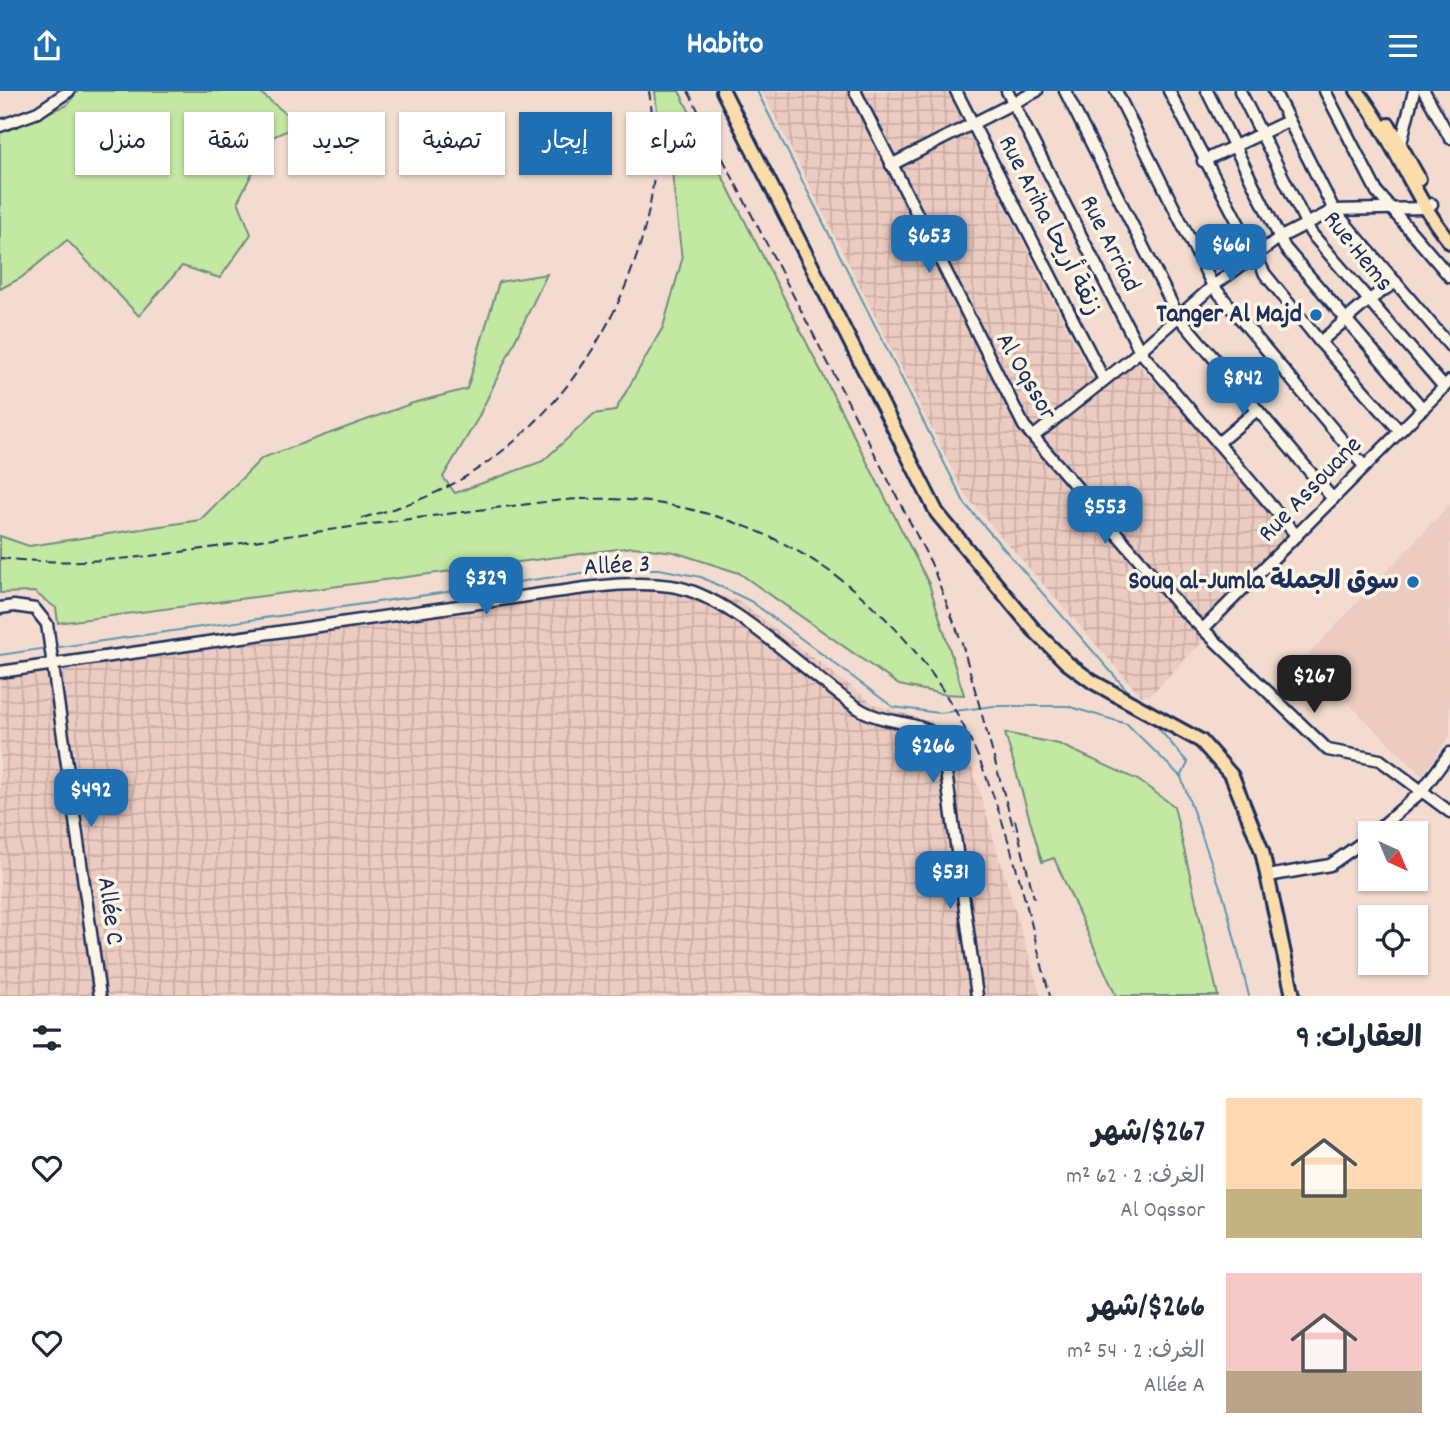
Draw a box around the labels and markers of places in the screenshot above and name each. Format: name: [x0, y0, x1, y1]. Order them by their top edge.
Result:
pin: $653: [888, 215, 970, 275]
pin: $661: [1190, 225, 1272, 284]
place label: Tanger Al Majd: [1156, 297, 1302, 334]
marker: Tanger Al Majd: [1308, 307, 1324, 323]
pin: $842: [1202, 357, 1284, 417]
pin: $553: [1064, 487, 1146, 546]
pin: $329: [445, 557, 527, 617]
place label: Souq al-Jumla سوق الجملة: [1128, 564, 1399, 601]
marker: Souq al-Jumla سوق الجملة: [1405, 574, 1421, 590]
pin: $267: [1273, 655, 1355, 715]
pin: $266: [892, 725, 974, 785]
pin: $492: [50, 769, 132, 829]
pin: $531: [909, 851, 991, 911]

